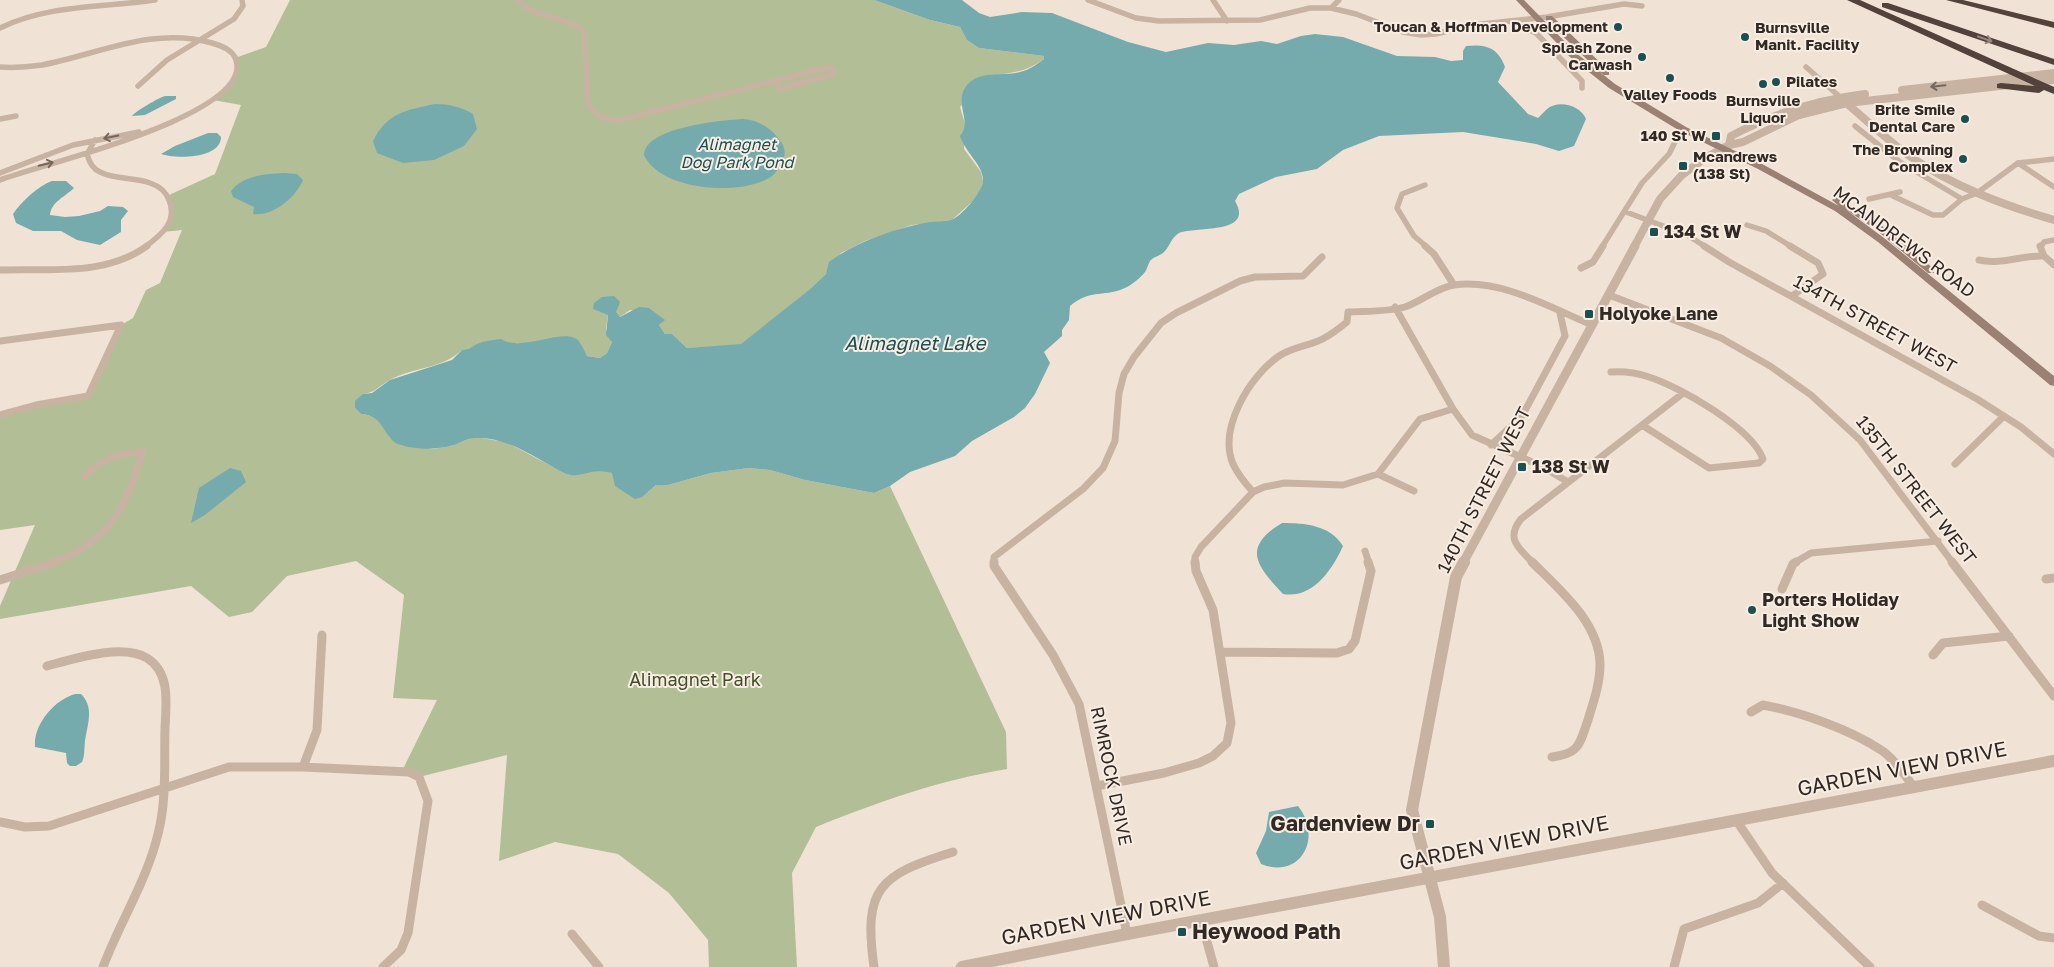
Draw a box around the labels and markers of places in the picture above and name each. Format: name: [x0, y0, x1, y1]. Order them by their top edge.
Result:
place label: Toucan & Hoffman Development: [1374, 17, 1608, 35]
place label: Burnsville Manit. Facility: [1755, 18, 1860, 53]
marker: Toucan & Hoffman Development: [1612, 21, 1624, 33]
marker: Burnsville Manit. Facility: [1739, 31, 1751, 43]
place label: Splash Zone Carwash: [1542, 38, 1632, 73]
marker: Splash Zone Carwash: [1636, 51, 1648, 63]
marker: Valley Foods: [1664, 72, 1676, 84]
place label: Pilates: [1786, 72, 1837, 90]
marker: Pilates: [1770, 76, 1782, 88]
marker: Burnsville Liquor: [1757, 78, 1769, 90]
place label: Valley Foods: [1623, 85, 1717, 103]
place label: Burnsville Liquor: [1726, 91, 1800, 126]
place label: Brite Smile Dental Care: [1869, 100, 1955, 135]
marker: Brite Smile Dental Care: [1959, 113, 1971, 125]
place label: 140 St W: [1641, 126, 1706, 144]
marker: 140 St W: [1710, 130, 1722, 142]
place label: The Browning Complex: [1853, 140, 1953, 175]
place label: Mcandrews (138 St): [1693, 147, 1777, 182]
marker: The Browning Complex: [1957, 153, 1969, 165]
marker: Mcandrews (138 St): [1677, 160, 1689, 172]
place label: 134 St W: [1664, 220, 1742, 242]
marker: 134 St W: [1648, 226, 1660, 238]
place label: Holyoke Lane: [1599, 302, 1718, 324]
marker: Holyoke Lane: [1583, 308, 1595, 320]
place label: 138 St W: [1532, 455, 1610, 477]
marker: 138 St W: [1516, 461, 1528, 473]
place label: Porters Holiday Light Show: [1762, 588, 1899, 631]
marker: Porters Holiday Light Show: [1746, 604, 1758, 616]
place label: Gardenview Dr: [1270, 810, 1420, 836]
marker: Gardenview Dr: [1424, 818, 1436, 830]
place label: Heywood Path: [1192, 918, 1341, 944]
marker: Heywood Path: [1176, 926, 1188, 938]

